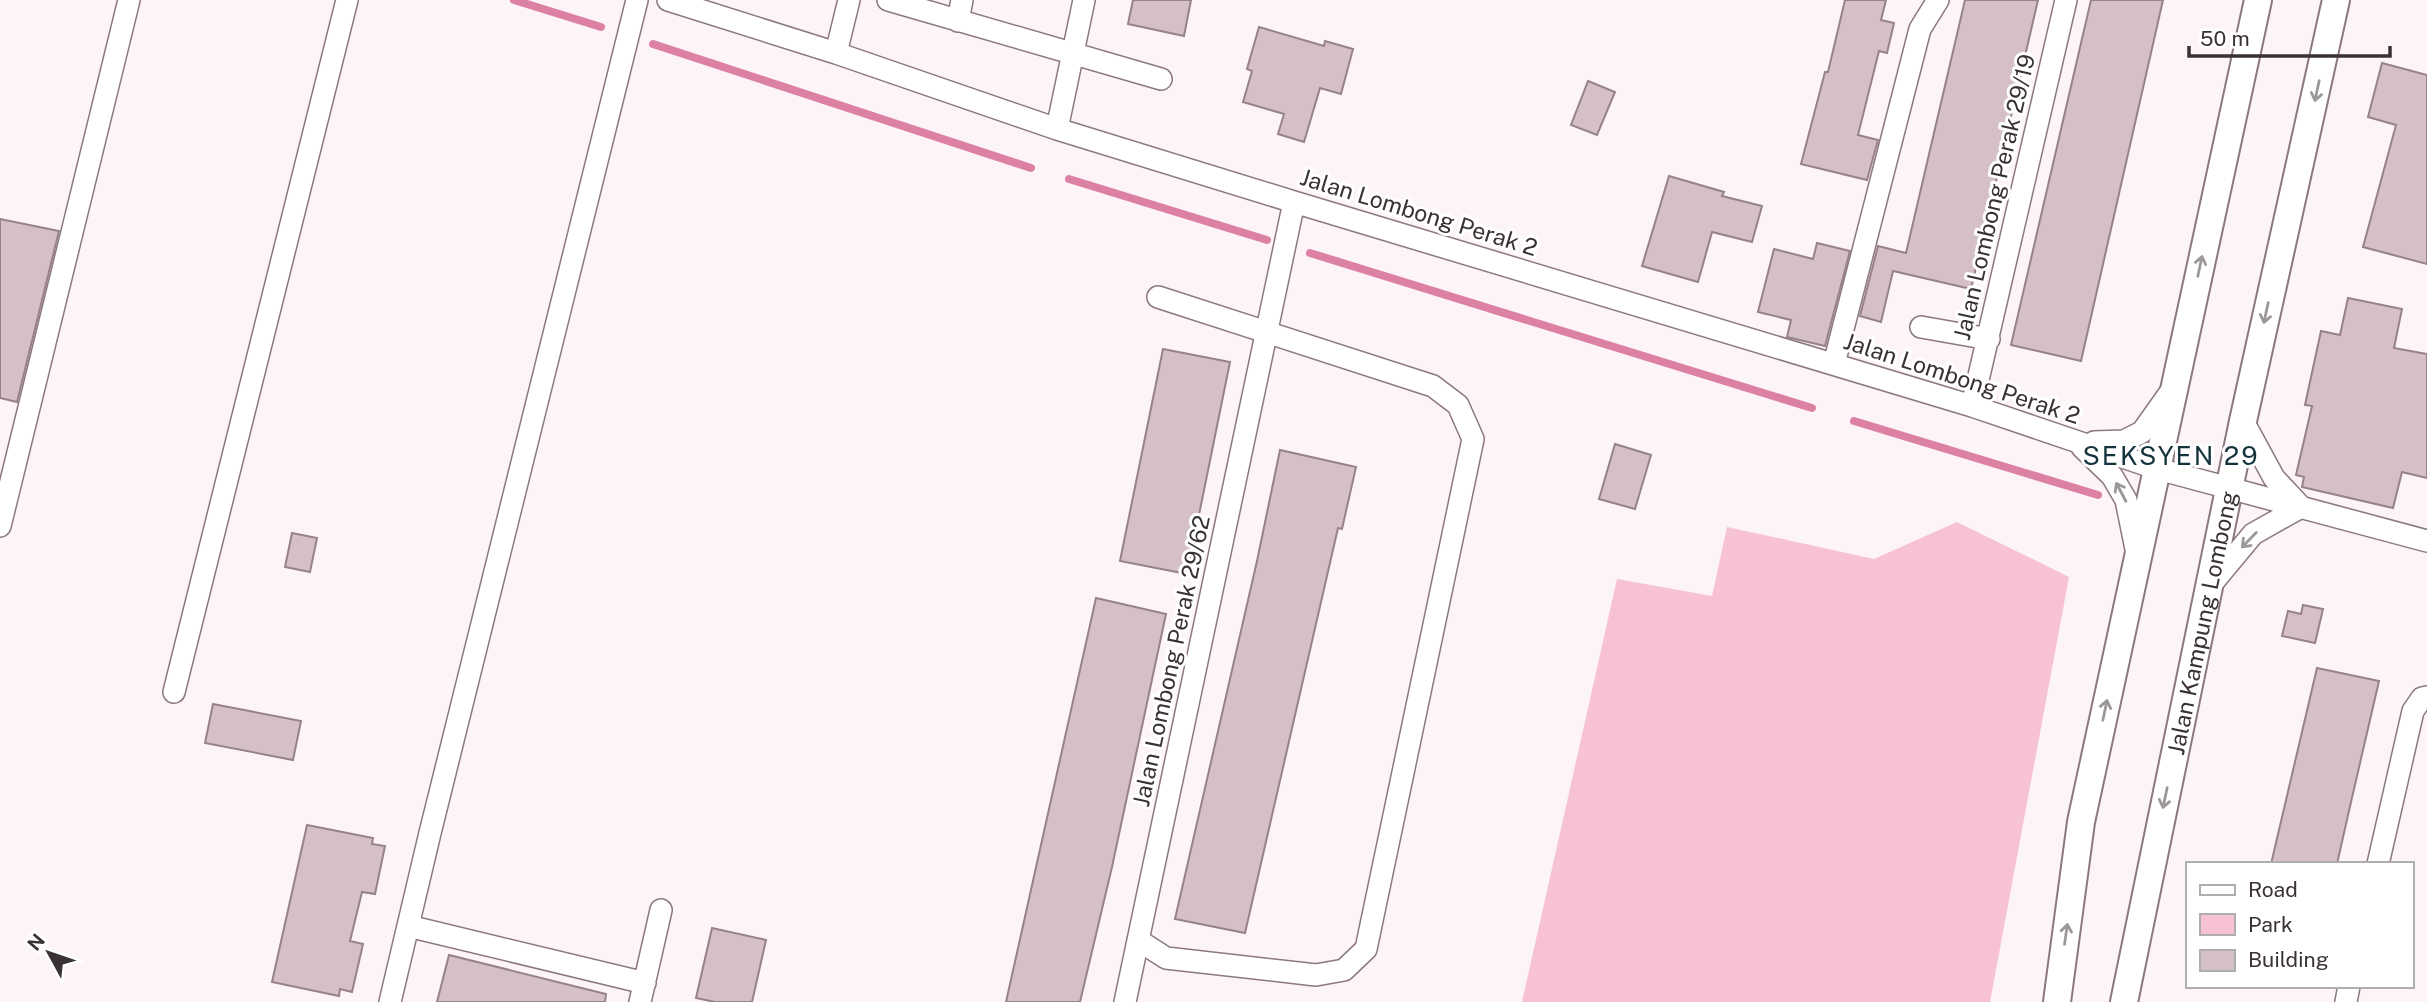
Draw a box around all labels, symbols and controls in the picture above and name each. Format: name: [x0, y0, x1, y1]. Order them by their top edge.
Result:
scale bar: [2189, 14, 2390, 58]
text: 50 m: [2200, 26, 2250, 51]
street label: Jalan Lombong Perak 29/19: [1948, 51, 2040, 343]
one-way arrow: [2309, 79, 2323, 102]
street label: Jalan Lombong Perak 2: [1297, 163, 1541, 261]
one-way arrow: [2194, 255, 2208, 278]
one-way arrow: [2259, 301, 2272, 323]
street label: Jalan Lombong Perak 2: [1841, 327, 2083, 429]
district label: SEKSYEN 29: [2082, 440, 2260, 471]
one-way arrow: [2113, 482, 2127, 503]
street label: Jalan Kampung Lombong: [2161, 488, 2242, 757]
street label: Jalan Lombong Perak 29/62: [1127, 513, 1215, 809]
one-way arrow: [2240, 531, 2257, 548]
one-way arrow: [2098, 699, 2112, 722]
one-way arrow: [2158, 786, 2172, 809]
legend: [2186, 862, 2413, 988]
text: Road: [2248, 877, 2298, 902]
text: Park: [2248, 912, 2293, 937]
north arrow: [14, 918, 84, 988]
one-way arrow: [2060, 923, 2073, 946]
text: N: [23, 929, 49, 955]
text: Building: [2248, 947, 2329, 972]

